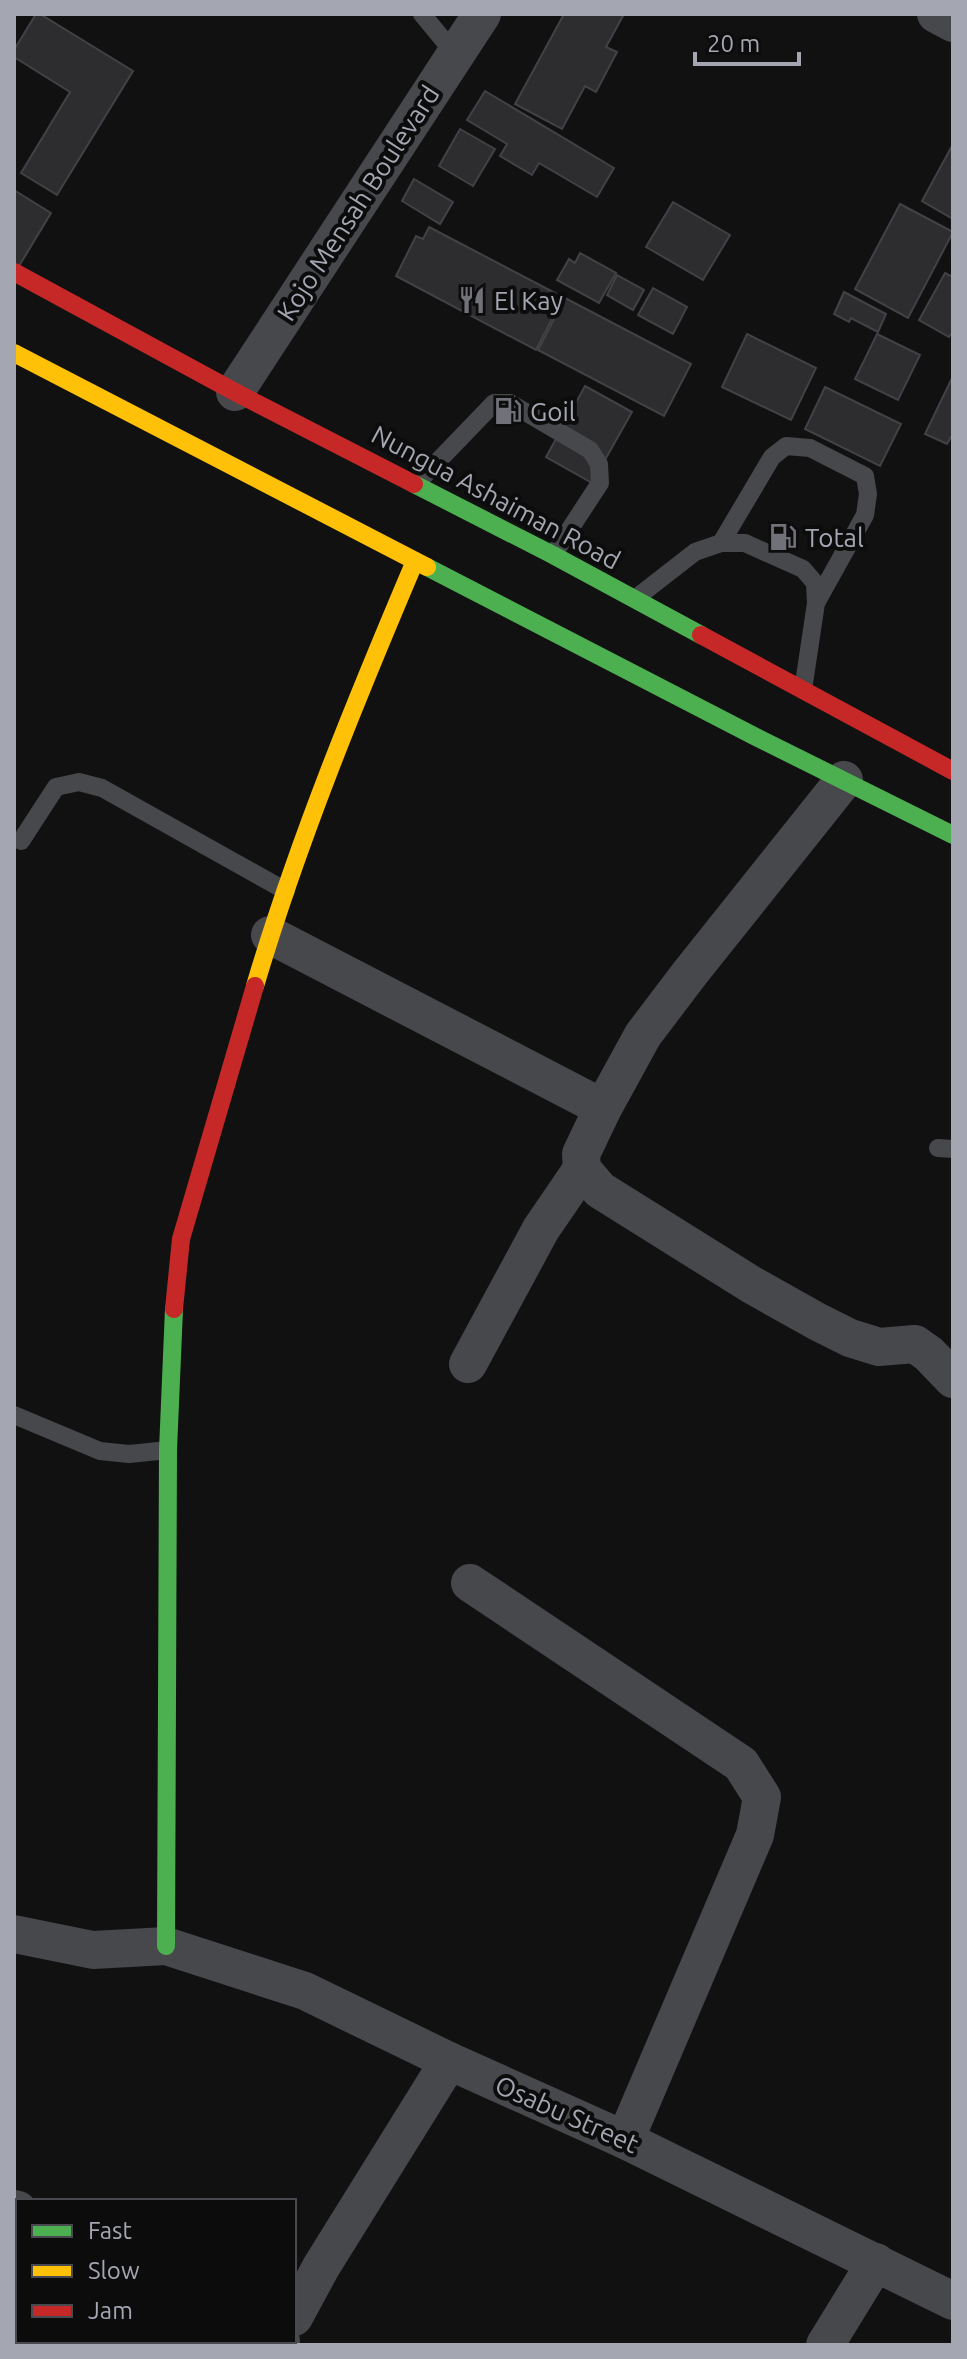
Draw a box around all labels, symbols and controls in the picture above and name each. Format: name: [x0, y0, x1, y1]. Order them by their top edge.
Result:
scale bar: [695, 16, 799, 66]
text: 20 m: [707, 30, 760, 57]
street label: Kojo Mensah Boulevard: [271, 80, 445, 326]
restaurant icon: El Kay: [457, 285, 487, 315]
place label: El Kay: [494, 286, 563, 315]
fuel station icon: Goil: [493, 396, 523, 426]
place label: Goil: [530, 397, 576, 426]
street label: Nungua Ashaiman Road: [367, 419, 625, 575]
fuel station icon: Total: [768, 522, 798, 552]
place label: Total: [805, 523, 864, 552]
street label: Osabu Street: [491, 2070, 643, 2158]
legend: [16, 2199, 296, 2343]
text: Fast: [88, 2217, 132, 2244]
text: Slow: [88, 2257, 140, 2284]
text: Jam: [88, 2297, 133, 2324]

